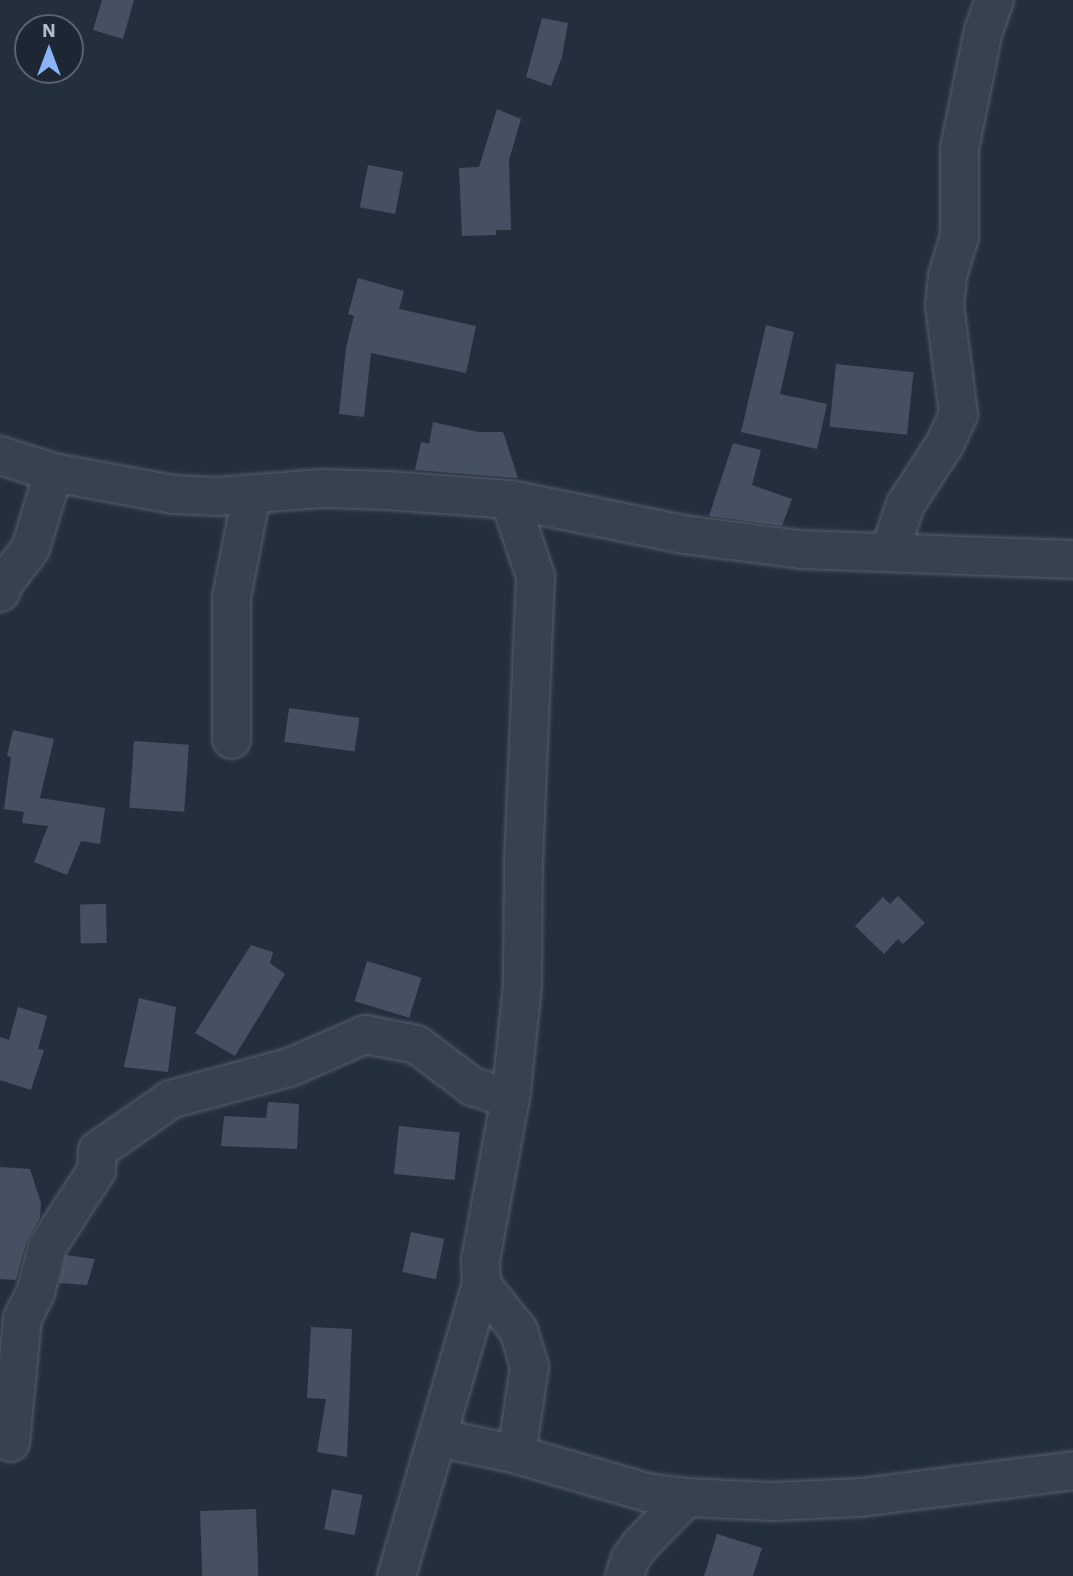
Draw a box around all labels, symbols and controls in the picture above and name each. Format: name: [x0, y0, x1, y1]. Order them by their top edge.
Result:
north arrow: [14, 14, 84, 84]
text: N: [42, 18, 56, 42]

